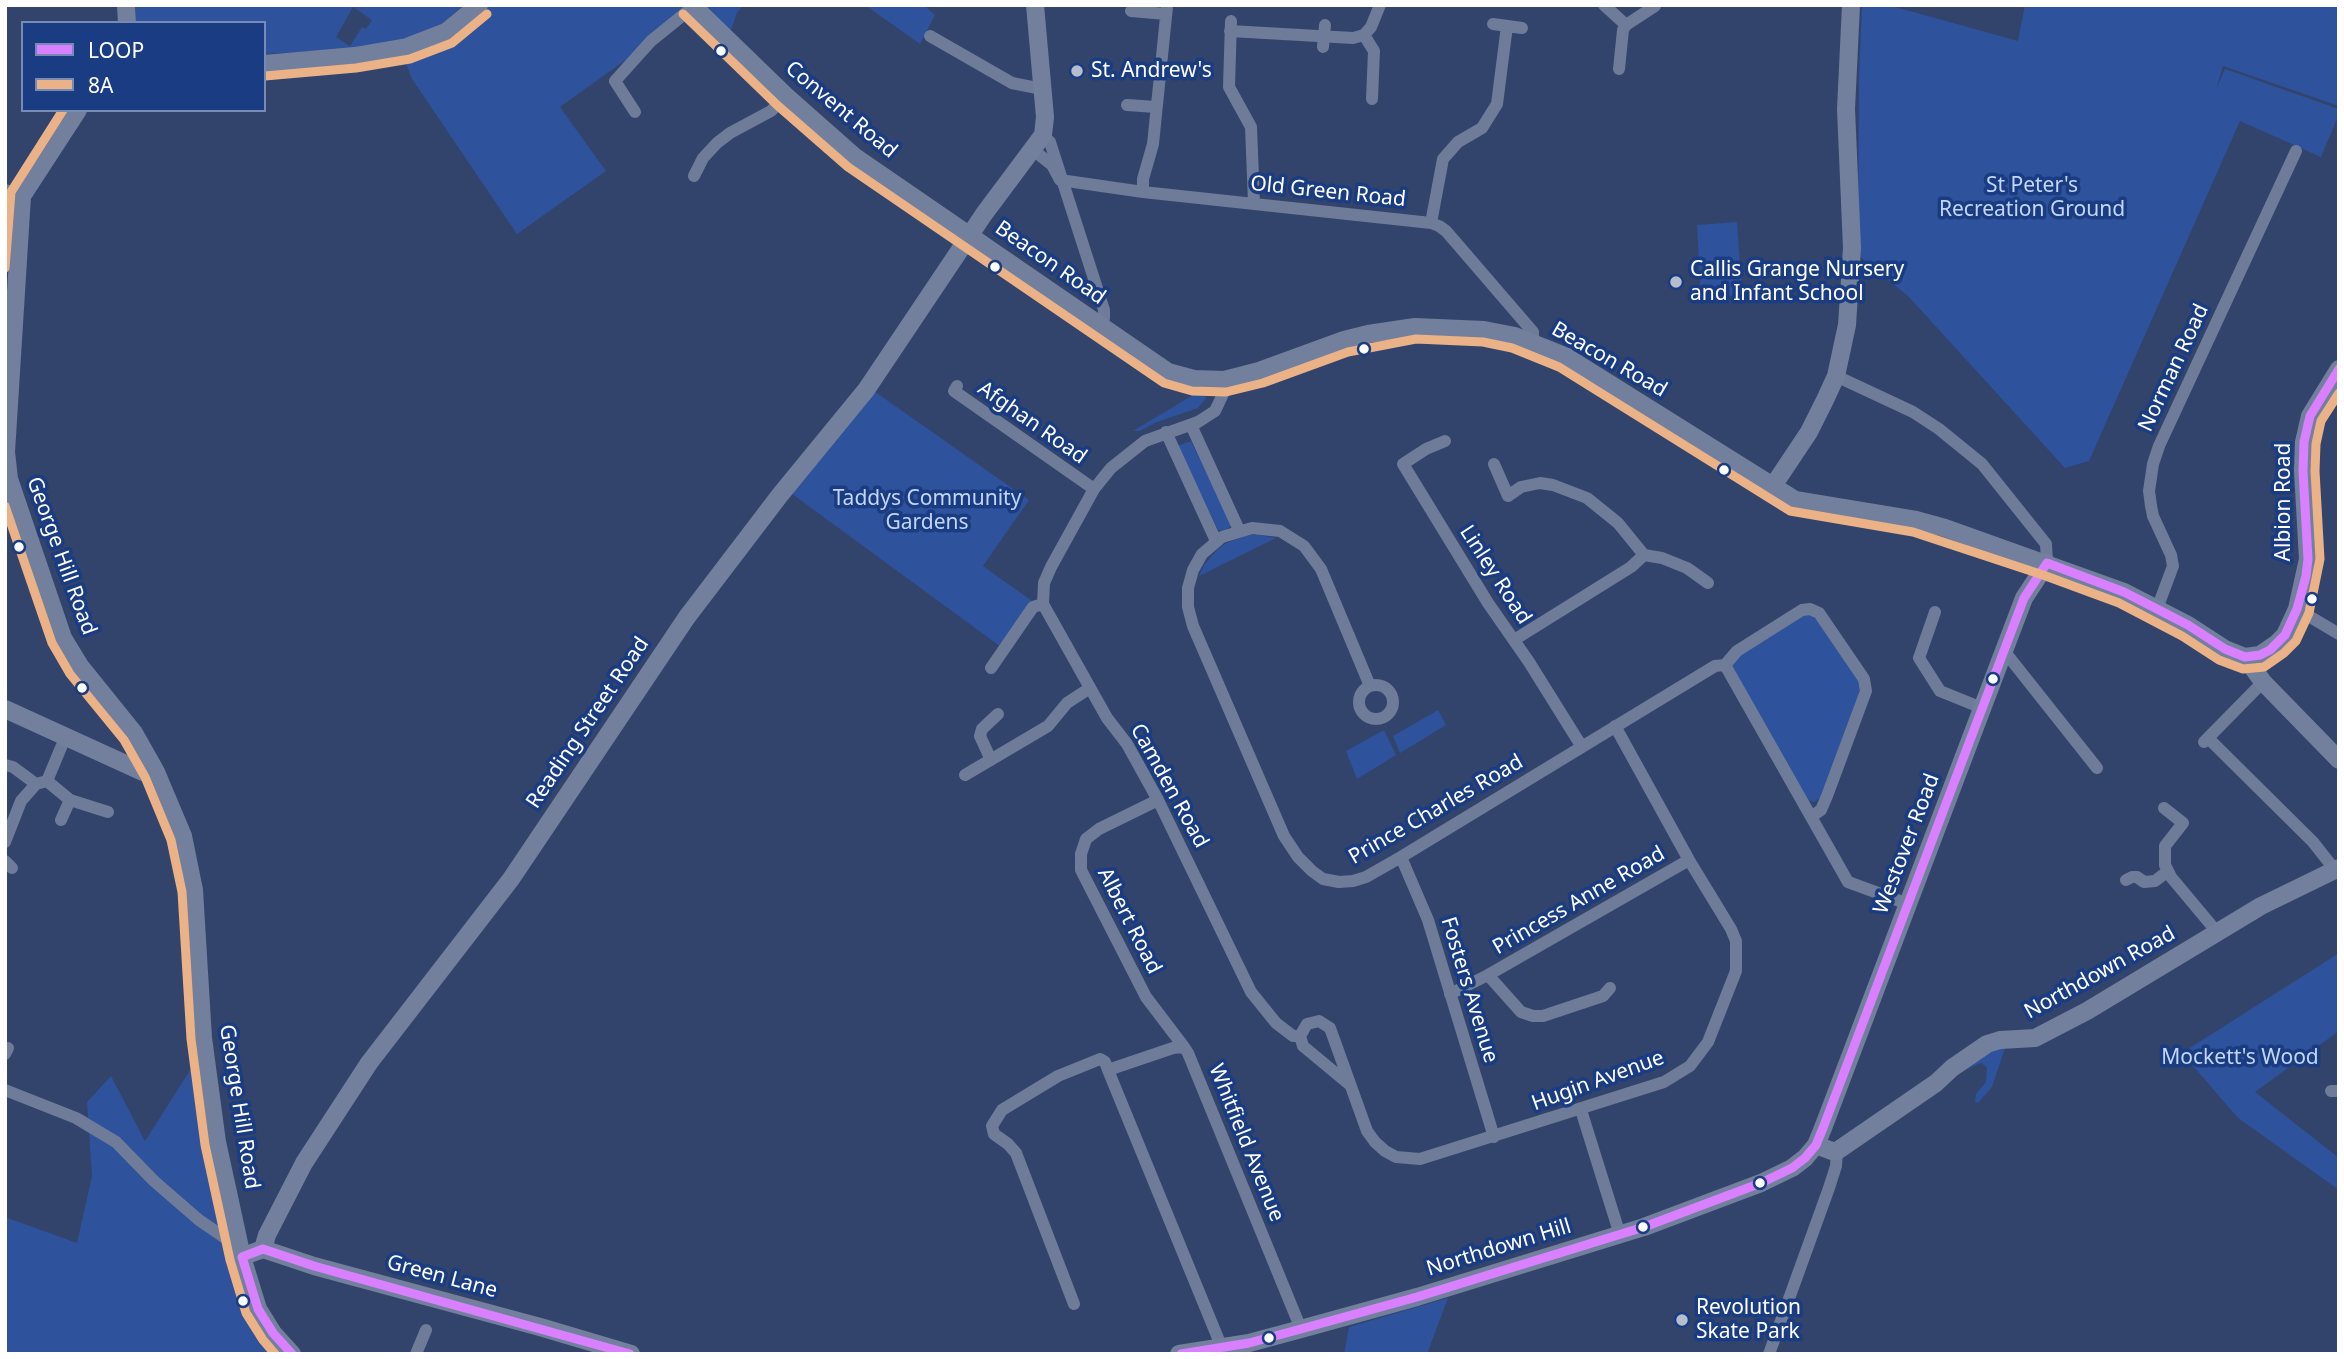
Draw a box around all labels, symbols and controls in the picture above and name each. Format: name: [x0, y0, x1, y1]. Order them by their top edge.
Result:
legend: [21, 21, 266, 112]
text: LOOP: [88, 36, 144, 64]
unlabelled marker: [714, 44, 728, 58]
street label: Convent Road: [780, 56, 902, 164]
place label: St. Andrew's: [1091, 58, 1212, 84]
marker: St. Andrew's: [1069, 63, 1085, 79]
text: 8A: [88, 71, 113, 99]
street label: Old Green Road: [1249, 171, 1407, 213]
park label: St Peter's Recreation Ground: [1939, 173, 2125, 223]
street label: Beacon Road: [990, 216, 1110, 310]
place label: Callis Grange Nursery and Infant School: [1690, 257, 1904, 307]
unlabelled marker: [988, 260, 1002, 274]
marker: Callis Grange Nursery and Infant School: [1668, 274, 1684, 290]
street label: Norman Road: [2133, 300, 2215, 436]
street label: Beacon Road: [1547, 317, 1671, 403]
unlabelled marker: [1357, 342, 1371, 356]
street label: Afghan Road: [973, 376, 1091, 470]
street label: Albion Road: [2271, 443, 2297, 561]
unlabelled marker: [1717, 463, 1731, 477]
street label: George Hill Road: [21, 474, 101, 638]
park label: Taddys Community Gardens: [833, 486, 1021, 536]
street label: Linley Road: [1454, 521, 1536, 629]
unlabelled marker: [12, 540, 26, 554]
unlabelled marker: [2305, 592, 2319, 606]
street label: Reading Street Road: [521, 633, 655, 813]
unlabelled marker: [1986, 672, 2000, 686]
unlabelled marker: [75, 681, 89, 695]
street label: Camden Road: [1124, 719, 1214, 853]
street label: Prince Charles Road: [1344, 750, 1528, 870]
street label: Westover Road: [1869, 770, 1945, 918]
street label: Princess Anne Road: [1489, 841, 1669, 961]
street label: Albert Road: [1091, 864, 1167, 978]
street label: Fosters Avenue: [1435, 914, 1503, 1066]
street label: Northdown Road: [2020, 921, 2180, 1025]
street label: George Hill Road: [214, 1023, 264, 1191]
street label: Hugin Avenue: [1528, 1045, 1668, 1117]
park label: Mockett's Wood: [2161, 1045, 2319, 1071]
street label: Whitfield Avenue: [1203, 1061, 1289, 1225]
unlabelled marker: [1753, 1176, 1767, 1190]
street label: Northdown Hill: [1424, 1214, 1574, 1282]
unlabelled marker: [1636, 1220, 1650, 1234]
street label: Green Lane: [384, 1250, 500, 1304]
unlabelled marker: [236, 1294, 250, 1308]
place label: Revolution Skate Park: [1696, 1295, 1801, 1345]
marker: Revolution Skate Park: [1674, 1312, 1690, 1328]
unlabelled marker: [1262, 1331, 1276, 1345]

